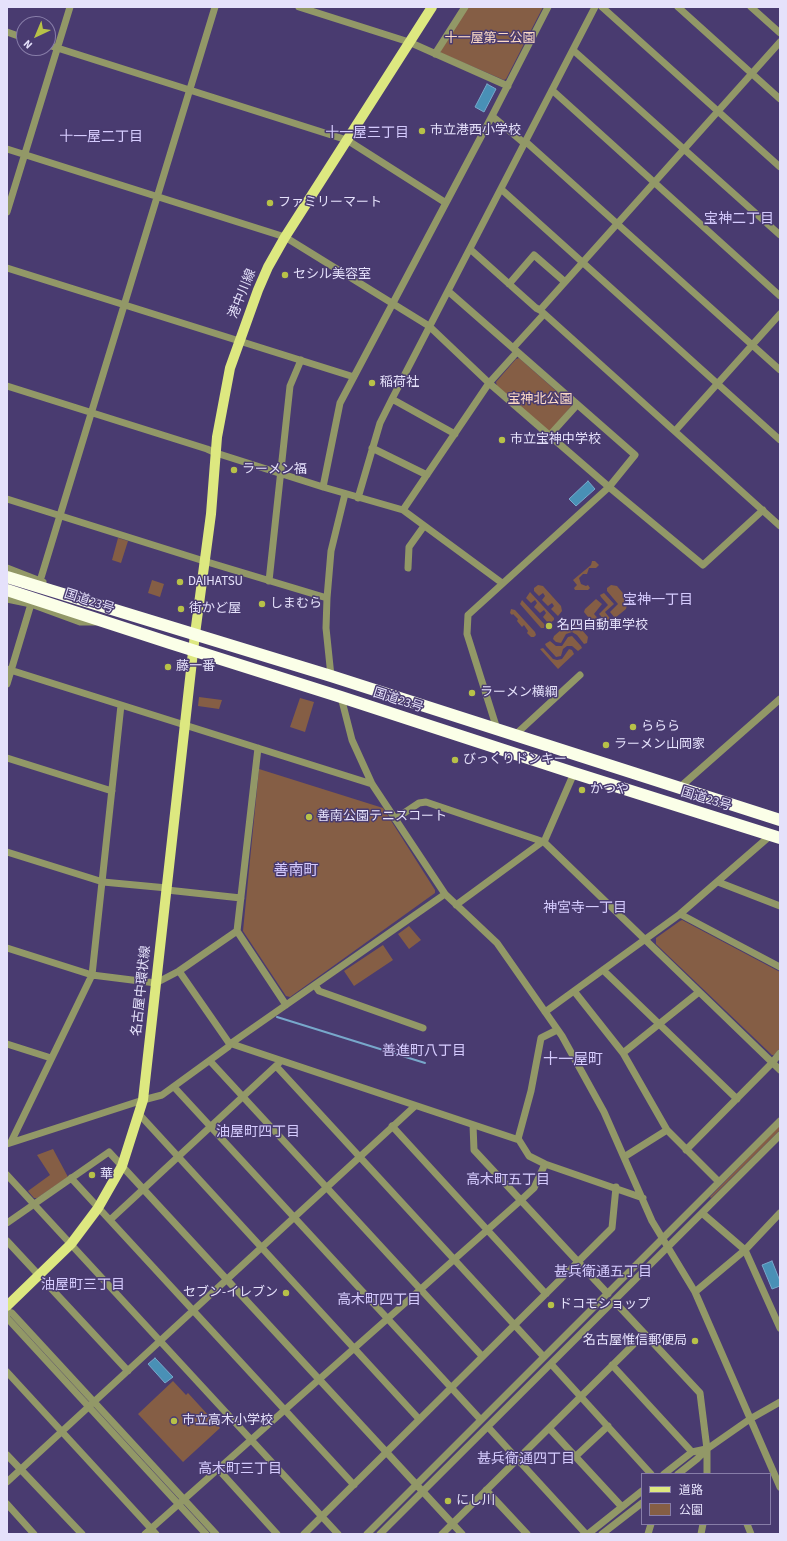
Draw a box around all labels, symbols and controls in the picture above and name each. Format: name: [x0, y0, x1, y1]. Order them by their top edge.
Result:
north arrow: [16, 16, 56, 56]
park label: 十一屋第二公園: [445, 31, 535, 47]
text: N: [20, 36, 36, 52]
place label: 市立港西小学校: [430, 123, 521, 139]
district label: 十一屋三丁目: [325, 126, 409, 142]
marker: 市立港西小学校: [417, 126, 427, 136]
district label: 十一屋二丁目: [59, 130, 143, 146]
place label: ファミリーマート: [278, 195, 382, 211]
marker: ファミリーマート: [265, 198, 275, 208]
district label: 宝神二丁目: [704, 212, 774, 228]
street label: 港中川線: [226, 267, 260, 321]
place label: セシル美容室: [293, 267, 371, 283]
marker: セシル美容室: [280, 270, 290, 280]
place label: 稲荷社: [380, 375, 419, 391]
marker: 稲荷社: [367, 378, 377, 388]
park label: 宝神北公園: [508, 392, 572, 408]
place label: 市立宝神中学校: [510, 432, 601, 448]
marker: 市立宝神中学校: [497, 435, 507, 445]
place label: ラーメン福: [242, 462, 307, 478]
marker: ラーメン福: [229, 465, 239, 475]
place label: DAIHATSU: [188, 574, 243, 590]
marker: DAIHATSU: [175, 577, 185, 587]
street label: 国道23号: [62, 587, 116, 617]
district label: 宝神一丁目: [623, 593, 693, 609]
place label: しまむら: [270, 596, 322, 612]
marker: しまむら: [257, 599, 267, 609]
place label: 街かど屋: [189, 601, 241, 617]
marker: 街かど屋: [176, 604, 186, 614]
place label: 名四自動車学校: [557, 618, 648, 634]
marker: 名四自動車学校: [544, 621, 554, 631]
place label: 藤一番: [176, 659, 215, 675]
marker: 藤一番: [163, 662, 173, 672]
place label: ラーメン横綱: [480, 685, 558, 701]
street label: 国道23号: [371, 686, 425, 716]
marker: ラーメン横綱: [467, 688, 477, 698]
place label: ららら: [641, 719, 680, 735]
marker: ららら: [628, 722, 638, 732]
place label: ラーメン山岡家: [614, 737, 705, 753]
marker: ラーメン山岡家: [601, 740, 611, 750]
place label: びっくりドンキー: [463, 752, 567, 768]
marker: びっくりドンキー: [450, 755, 460, 765]
place label: かつや: [590, 782, 629, 798]
marker: かつや: [577, 785, 587, 795]
street label: 国道23号: [679, 785, 733, 815]
place label: 善南公園テニスコート: [317, 809, 447, 825]
marker: 善南公園テニスコート: [304, 812, 314, 822]
district label: 善南町: [274, 863, 318, 881]
district label: 神宮寺一丁目: [543, 901, 627, 917]
street label: 名古屋中環状線: [129, 945, 155, 1037]
district label: 善進町八丁目: [382, 1044, 466, 1060]
district label: 十一屋町: [543, 1052, 603, 1070]
district label: 油屋町四丁目: [216, 1125, 300, 1141]
place label: 華: [100, 1167, 113, 1183]
marker: 華: [87, 1170, 97, 1180]
district label: 高木町五丁目: [466, 1173, 550, 1189]
district label: 甚兵衛通五丁目: [554, 1265, 652, 1281]
district label: 油屋町三丁目: [41, 1278, 125, 1294]
place label: セブン-イレブン: [183, 1285, 278, 1301]
marker: セブン-イレブン: [281, 1288, 291, 1298]
district label: 高木町四丁目: [337, 1293, 421, 1309]
place label: ドコモショップ: [559, 1297, 650, 1313]
marker: ドコモショップ: [546, 1300, 556, 1310]
place label: 名古屋惟信郵便局: [583, 1333, 687, 1349]
marker: 名古屋惟信郵便局: [690, 1336, 700, 1346]
place label: 市立高木小学校: [182, 1413, 273, 1429]
marker: 市立高木小学校: [169, 1416, 179, 1426]
district label: 甚兵衛通四丁目: [477, 1452, 575, 1468]
district label: 高木町三丁目: [198, 1462, 282, 1478]
legend: [641, 1473, 771, 1525]
text: 道路: [679, 1482, 703, 1499]
place label: にし川: [456, 1493, 495, 1509]
marker: にし川: [443, 1496, 453, 1506]
text: 公園: [679, 1502, 703, 1519]

